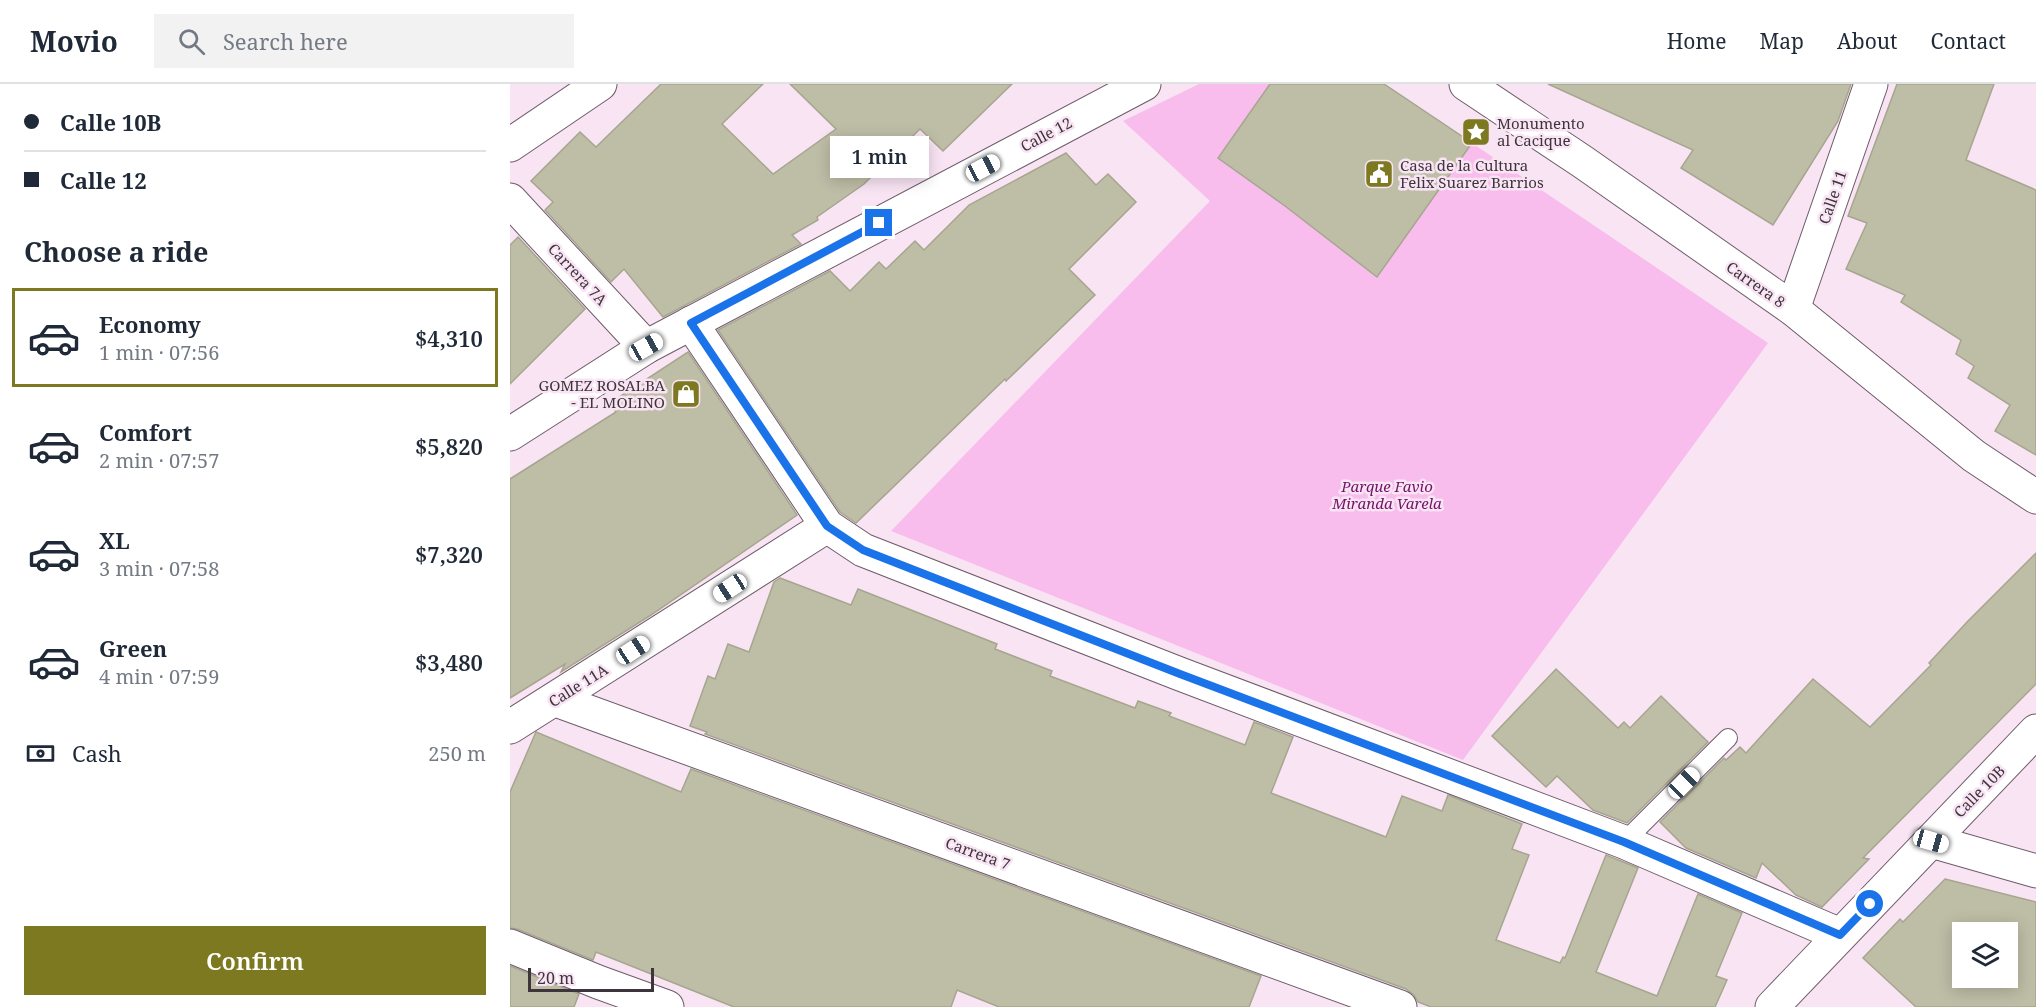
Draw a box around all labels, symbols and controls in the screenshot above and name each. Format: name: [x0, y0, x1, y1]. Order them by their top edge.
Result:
search box: [154, 14, 574, 68]
text: Movio: [30, 22, 118, 60]
icon: search: [175, 25, 208, 58]
text: Search here: [223, 26, 348, 56]
text: Home: [1667, 27, 1727, 55]
text: Map: [1760, 27, 1804, 55]
text: About: [1837, 27, 1898, 55]
text: Contact: [1931, 27, 2006, 55]
text: Calle 10B: [60, 107, 161, 137]
street label: Calle 12: [1017, 112, 1075, 156]
place label: Monumento al Cacique: [1497, 113, 1585, 150]
place icon: Monumento al Cacique: [1460, 116, 1492, 148]
callout: 1 min: [830, 136, 928, 178]
text: 1 min: [852, 143, 907, 170]
car: [963, 152, 1003, 184]
place label: Casa de la Cultura Felix Suarez Barrios: [1400, 155, 1544, 192]
public building icon: Casa de la Cultura Felix Suarez Barrios: [1363, 158, 1395, 190]
text: Calle 12: [60, 165, 147, 195]
street label: Calle 11: [1813, 167, 1851, 227]
route end: [865, 209, 892, 236]
text: Choose a ride: [24, 233, 209, 270]
street label: Carrera 7A: [544, 239, 612, 310]
street label: Carrera 8: [1723, 257, 1789, 311]
text: Economy: [99, 309, 201, 339]
icon: car: [27, 311, 81, 365]
text: $4,310: [415, 323, 483, 353]
car: [626, 330, 666, 364]
text: 1 min · 07:56: [99, 339, 219, 366]
place label: GOMEZ ROSALBA - EL MOLINO: [538, 375, 665, 412]
shop icon: GOMEZ ROSALBA - EL MOLINO: [670, 378, 702, 410]
text: Comfort: [99, 417, 192, 447]
icon: car: [27, 419, 81, 473]
text: $5,820: [415, 431, 483, 461]
text: 2 min · 07:57: [99, 447, 219, 474]
park label: Parque Favio Miranda Varela: [1331, 476, 1442, 513]
text: XL: [99, 525, 130, 555]
icon: car: [27, 527, 81, 581]
text: $7,320: [415, 539, 483, 569]
text: 3 min · 07:58: [99, 555, 219, 582]
car: [710, 571, 750, 605]
text: Green: [99, 633, 167, 663]
car: [613, 633, 653, 667]
icon: car: [27, 635, 81, 689]
text: $3,480: [415, 647, 483, 677]
street label: Calle 11A: [545, 659, 612, 711]
text: 4 min · 07:59: [99, 663, 219, 690]
icon: cash: [24, 737, 57, 770]
text: Cash: [72, 738, 122, 768]
text: 250 m: [428, 740, 486, 767]
street label: Calle 10B: [1949, 761, 2009, 821]
car: [1665, 764, 1703, 802]
car: [1911, 827, 1951, 855]
street label: Carrera 7: [943, 832, 1013, 874]
route start: [1856, 890, 1883, 917]
map controls: [1952, 922, 2018, 988]
button: layers: [1952, 922, 2018, 988]
button: Confirm: [24, 926, 486, 995]
scale bar: [528, 965, 654, 992]
text: 20 m: [537, 967, 574, 989]

